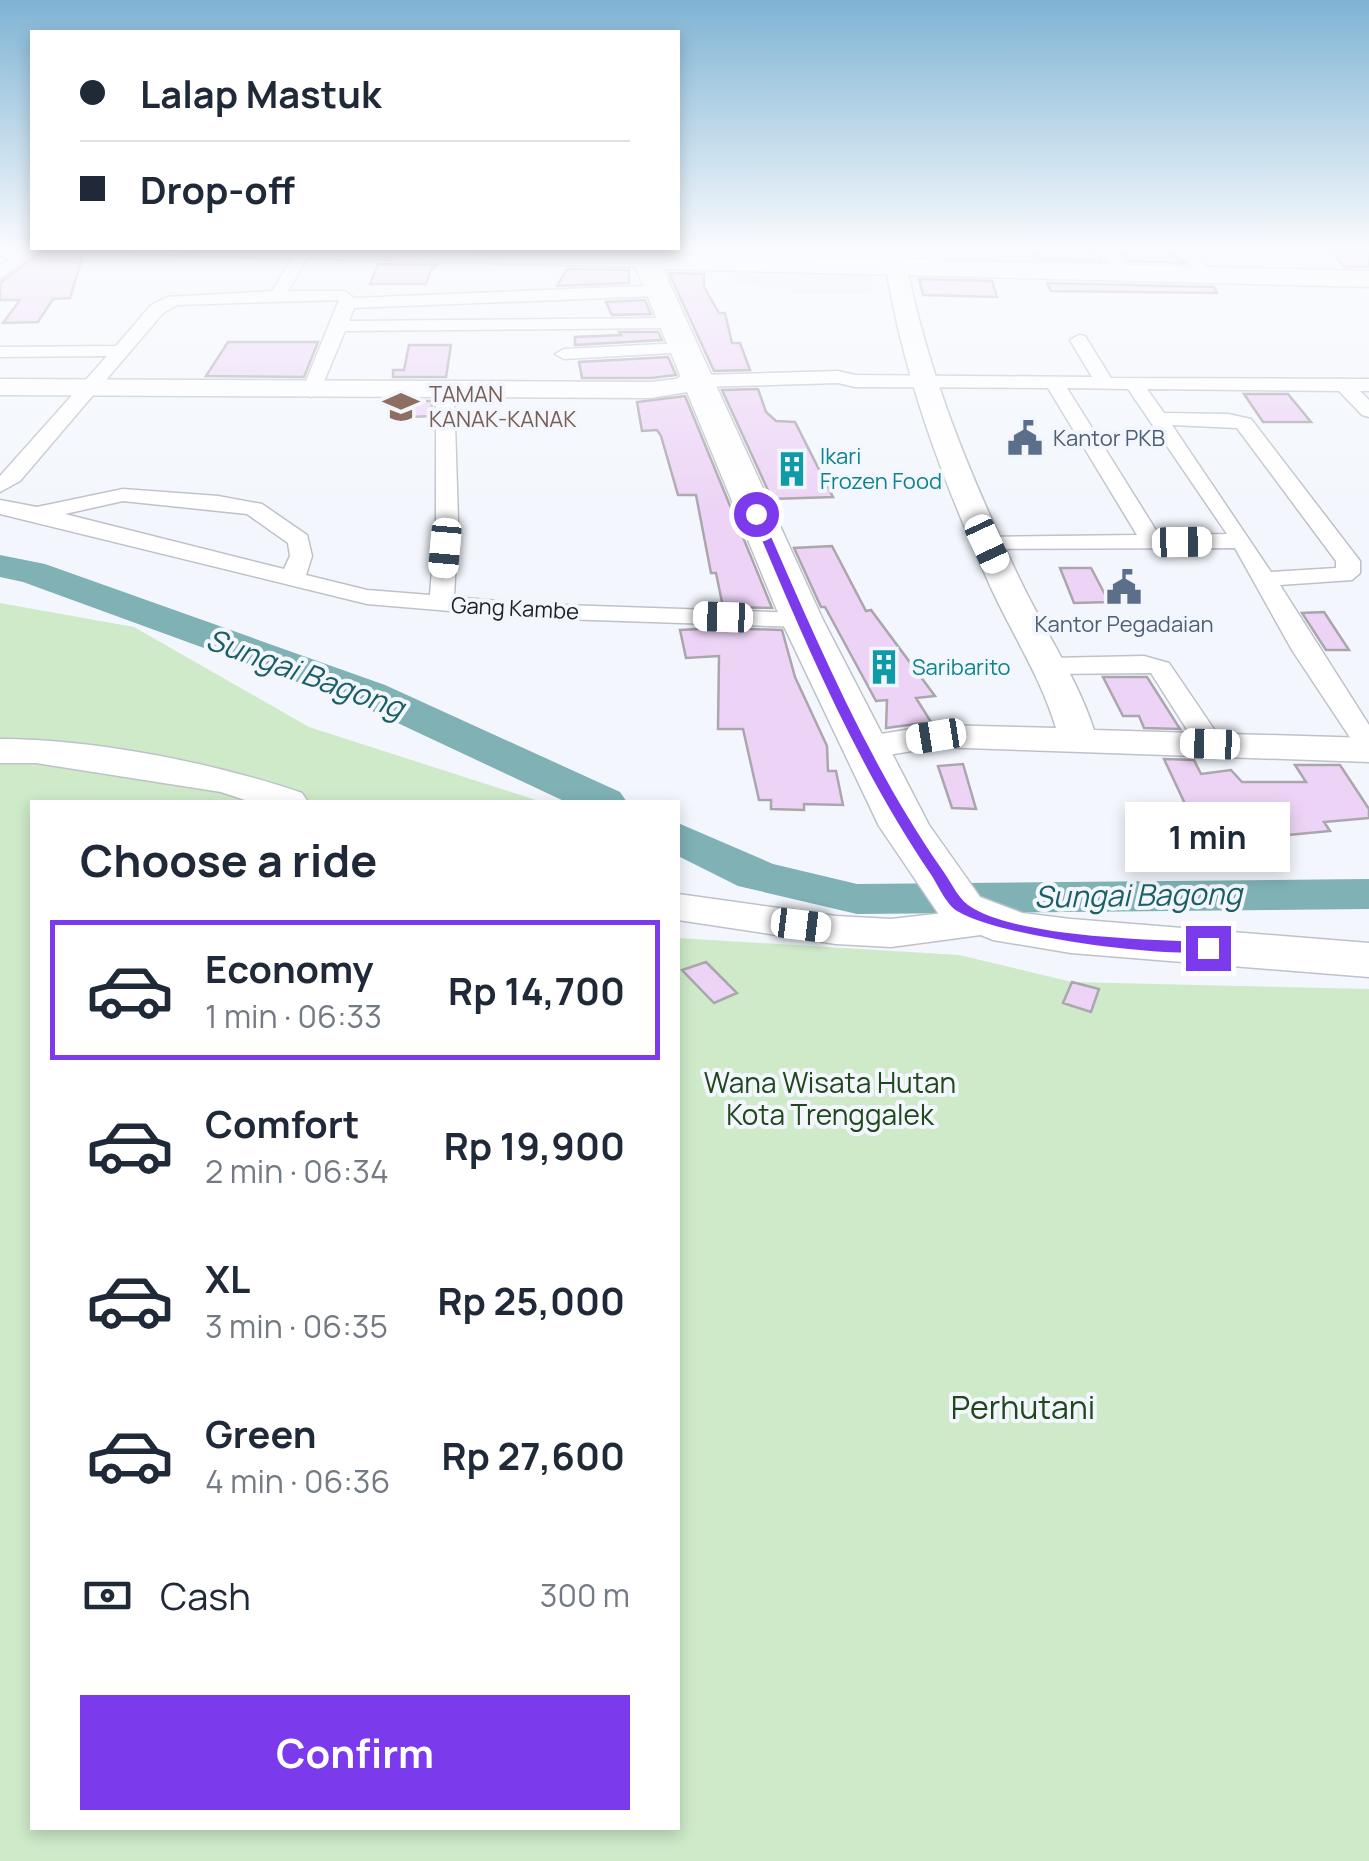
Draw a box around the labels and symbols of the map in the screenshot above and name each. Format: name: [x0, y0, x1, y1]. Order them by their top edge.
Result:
place label: TAMAN KANAK-KANAK: [429, 379, 577, 434]
school or university icon: TAMAN KANAK-KANAK: [382, 388, 420, 426]
public building icon: Kantor PKB: [1006, 419, 1044, 457]
place label: Kantor PKB: [1053, 423, 1165, 453]
place label: Ikari Frozen Food: [820, 441, 942, 496]
building icon: Ikari Frozen Food: [773, 450, 811, 488]
route start: [734, 492, 779, 537]
car: [961, 510, 1013, 578]
car: [427, 517, 463, 579]
car: [1152, 526, 1212, 558]
public building icon: Kantor Pegadaian: [1105, 568, 1143, 606]
street label: Gang Kambe: [450, 590, 580, 626]
car: [692, 601, 754, 633]
place label: Kantor Pegadaian: [1034, 609, 1214, 639]
water label: Sungai Bagong: [201, 618, 412, 728]
building icon: Saribarito: [865, 648, 903, 686]
place label: Saribarito: [912, 652, 1011, 682]
car: [904, 716, 968, 756]
car: [1179, 728, 1241, 760]
callout: 1 min: [1126, 803, 1290, 873]
water label: Sungai Bagong: [1034, 872, 1244, 917]
car: [769, 906, 833, 944]
route end: [1186, 926, 1231, 971]
park label: Wana Wisata Hutan Kota Trenggalek: [704, 1063, 956, 1133]
park label: Perhutani: [951, 1385, 1095, 1429]

